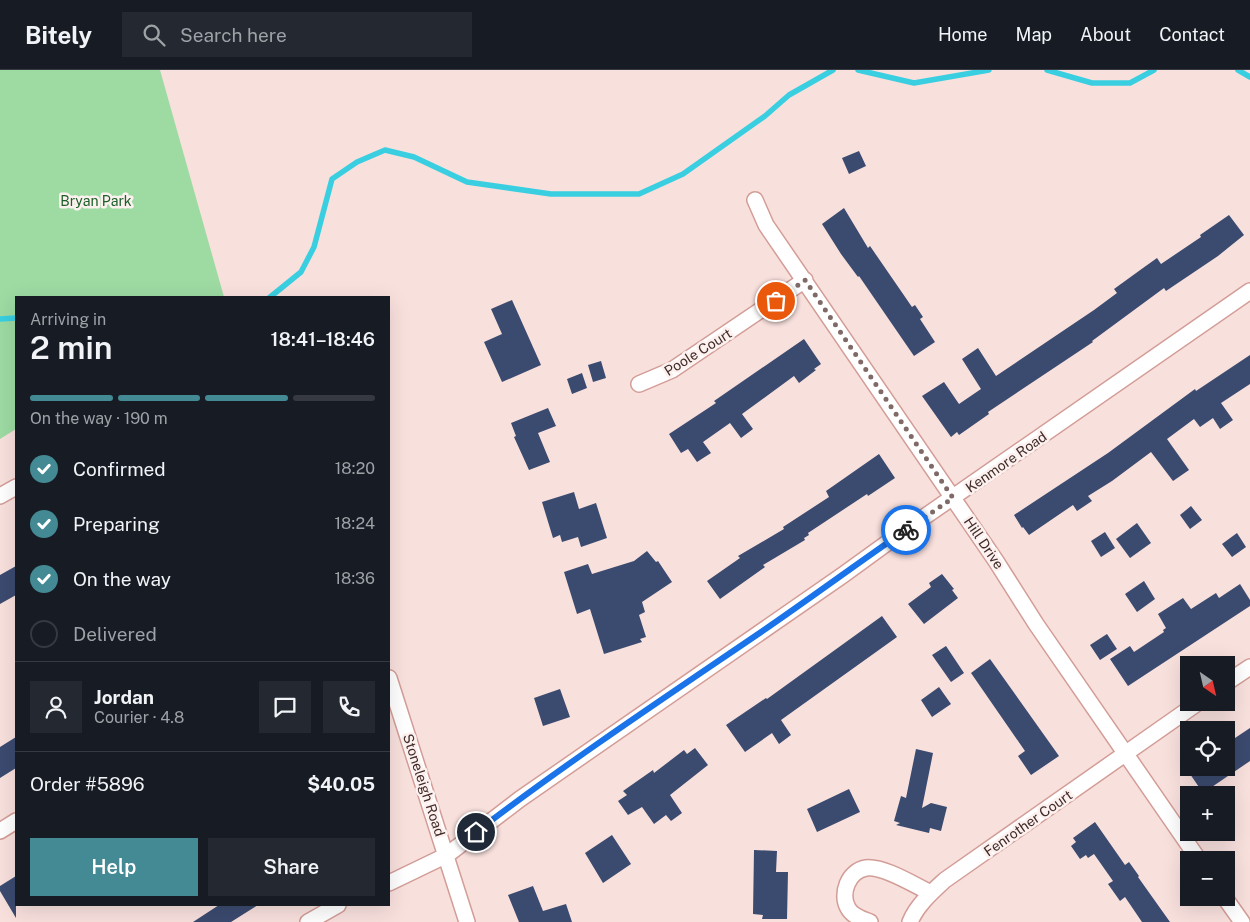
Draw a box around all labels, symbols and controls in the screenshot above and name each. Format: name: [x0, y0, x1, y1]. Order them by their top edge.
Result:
search box: [122, 12, 472, 57]
text: Bitely: [25, 21, 92, 49]
icon: search: [140, 21, 168, 49]
text: Search here: [180, 24, 287, 46]
text: Home: [938, 24, 988, 45]
text: Map: [1016, 24, 1052, 45]
text: About: [1080, 24, 1131, 45]
text: Contact: [1159, 24, 1225, 45]
park label: Bryan Park: [60, 193, 132, 209]
pin: [755, 280, 797, 322]
icon: bag: [762, 287, 790, 315]
text: Arriving in: [30, 310, 106, 329]
street label: Poole Court: [661, 325, 735, 379]
text: 18:41–18:46: [271, 328, 375, 350]
text: 2 min: [30, 329, 113, 366]
text: On the way · 190 m: [30, 409, 168, 428]
street label: Kenmore Road: [963, 428, 1049, 496]
icon: check: [30, 455, 58, 483]
text: Confirmed: [73, 458, 166, 480]
text: 18:20: [335, 459, 375, 478]
courier: [881, 505, 931, 555]
icon: check: [30, 510, 58, 538]
text: Preparing: [73, 513, 160, 535]
text: 18:24: [335, 514, 375, 533]
street label: Hill Drive: [961, 514, 1007, 572]
icon: bike: [892, 516, 920, 544]
icon: check: [30, 565, 58, 593]
text: On the way: [73, 568, 171, 590]
text: 18:36: [335, 569, 375, 588]
text: Delivered: [73, 623, 157, 645]
north arrow: [1180, 656, 1235, 711]
map controls: [1180, 656, 1235, 906]
button: person: [30, 681, 82, 733]
button: chat: [259, 681, 311, 733]
button: phone: [323, 681, 375, 733]
text: Jordan: [94, 686, 154, 708]
text: Courier · 4.8: [94, 708, 184, 727]
button: locate: [1180, 721, 1235, 776]
street label: Stoneleigh Road: [400, 732, 448, 838]
text: Order #5896: [30, 773, 145, 795]
text: $40.05: [307, 773, 375, 795]
button: +: [1180, 786, 1235, 841]
street label: Fenrother Court: [981, 787, 1075, 859]
pin: [455, 811, 497, 853]
icon: home: [462, 818, 490, 846]
button: Help: [30, 838, 198, 896]
button: Share: [208, 838, 375, 896]
button: −: [1180, 851, 1235, 906]

